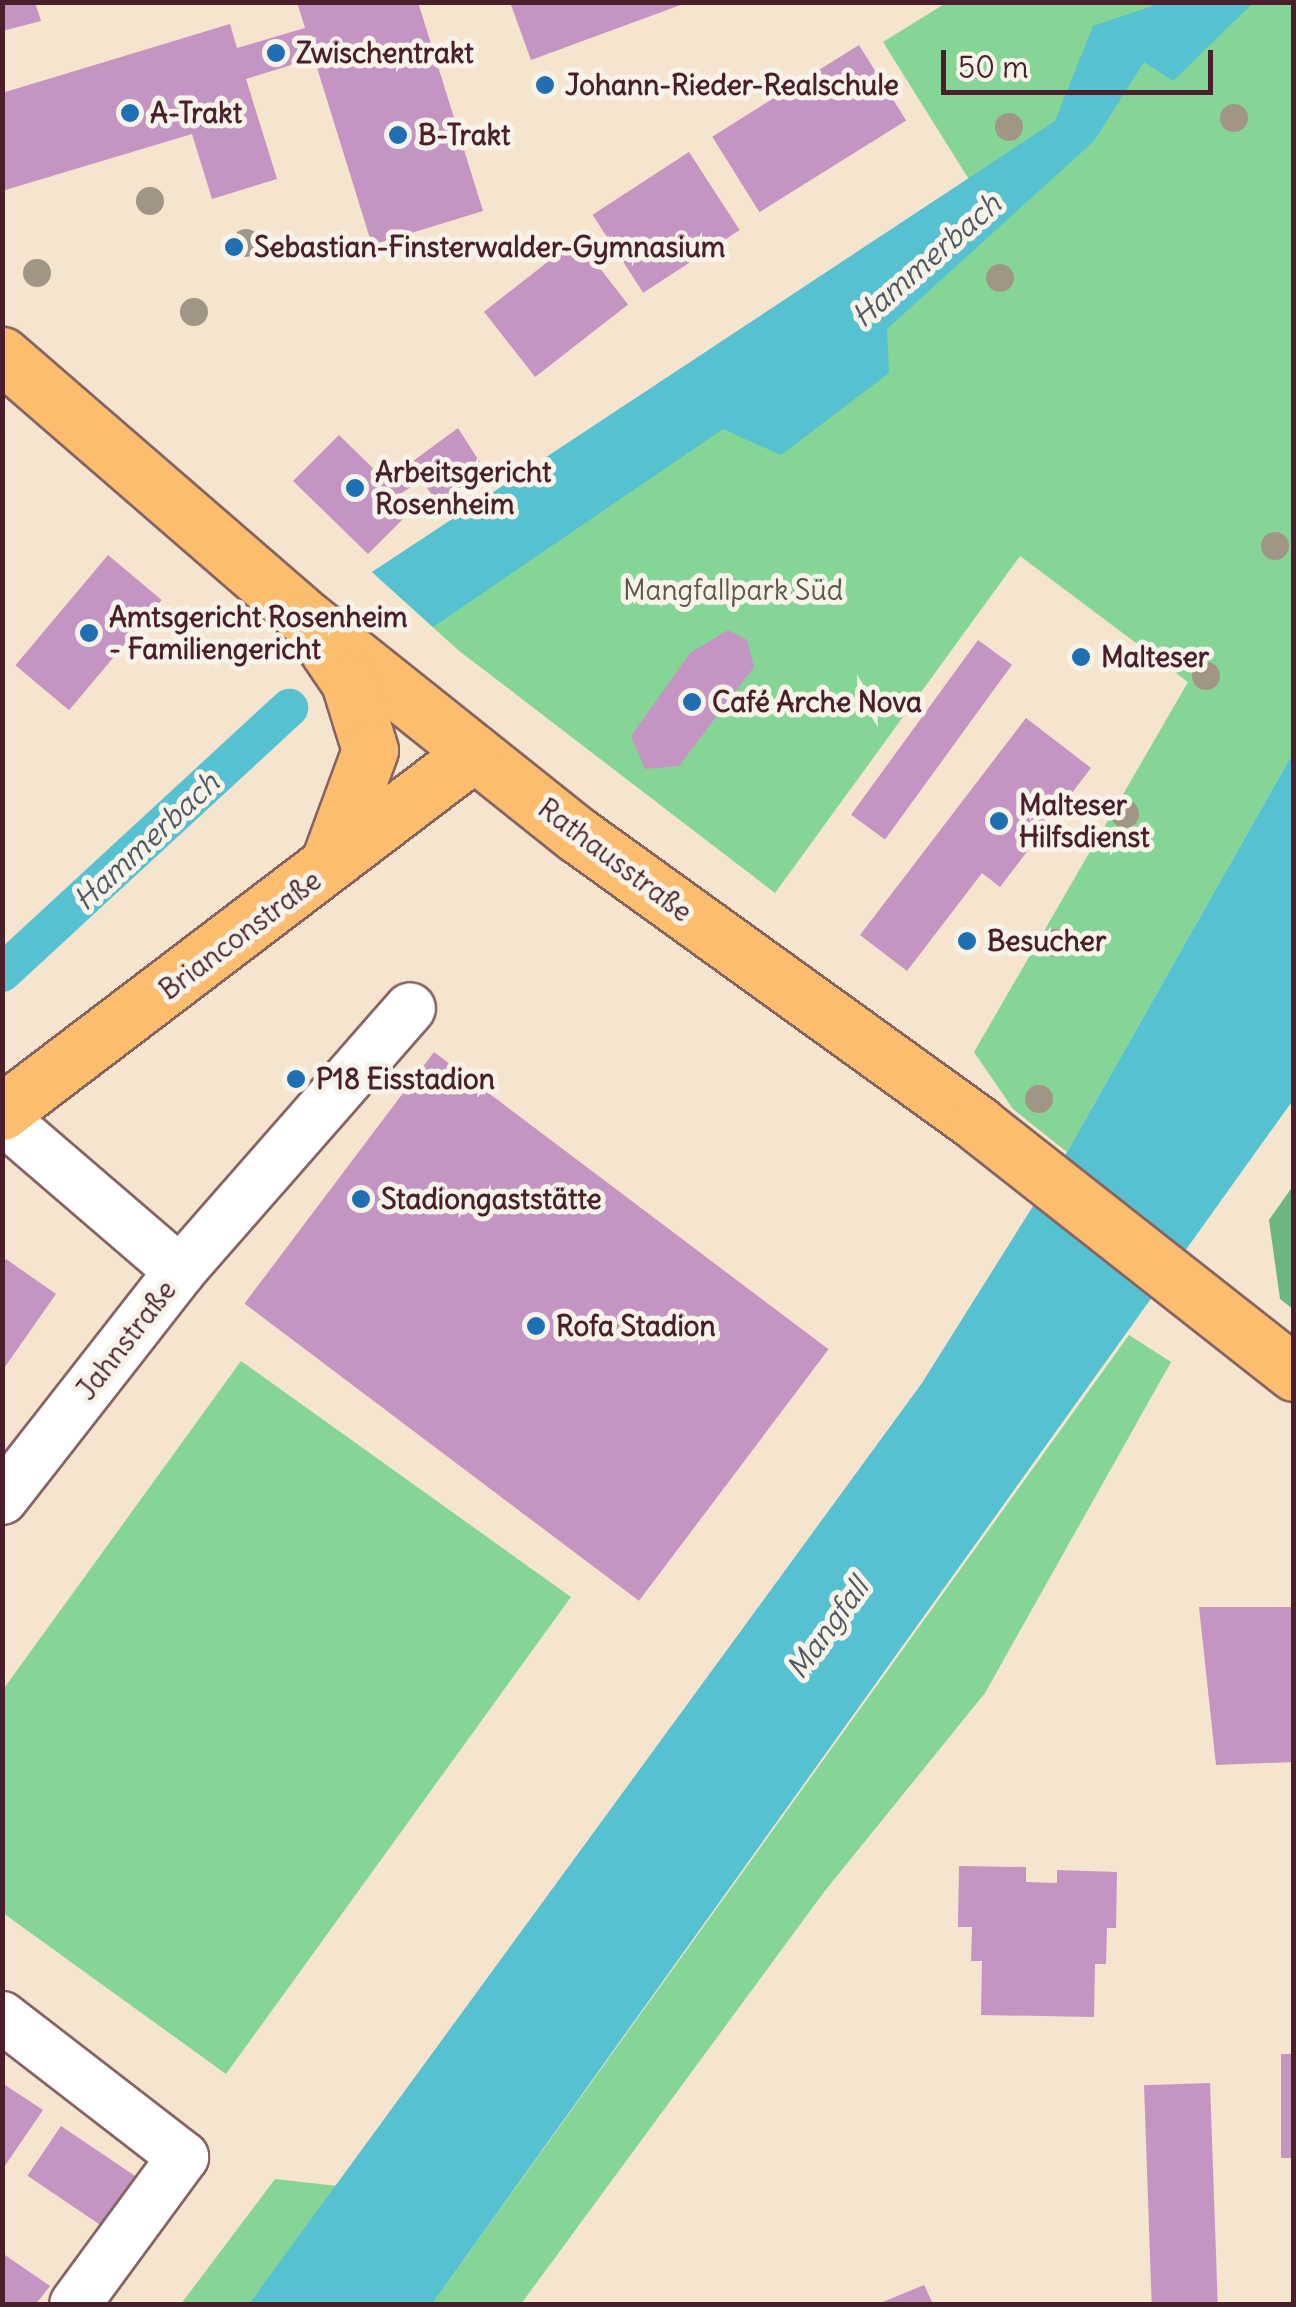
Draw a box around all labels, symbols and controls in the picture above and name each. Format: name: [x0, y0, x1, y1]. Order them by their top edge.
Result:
scale bar: [946, 30, 1218, 92]
place label: Zwischentrakt: [296, 36, 474, 70]
marker: Zwischentrakt: [265, 42, 287, 64]
text: 50 m: [958, 48, 1028, 86]
place label: Johann-Rieder-Realschule: [565, 68, 899, 102]
marker: Johann-Rieder-Realschule: [534, 74, 556, 96]
place label: A-Trakt: [150, 96, 242, 130]
marker: A-Trakt: [119, 102, 141, 124]
place label: B-Trakt: [418, 118, 510, 152]
marker: B-Trakt: [387, 124, 409, 146]
water label: Hammerbach: [844, 185, 1008, 335]
place label: Sebastian-Finsterwalder-Gymnasium: [254, 230, 725, 264]
marker: Sebastian-Finsterwalder-Gymnasium: [223, 236, 245, 258]
place label: Arbeitsgericht Rosenheim: [375, 455, 551, 521]
marker: Arbeitsgericht Rosenheim: [344, 477, 366, 499]
park label: Mangfallpark Süd: [623, 573, 843, 607]
place label: Amtsgericht Rosenheim - Familiengericht: [109, 600, 408, 666]
marker: Amtsgericht Rosenheim - Familiengericht: [78, 622, 100, 644]
place label: Malteser: [1101, 640, 1209, 674]
marker: Malteser: [1070, 646, 1092, 668]
place label: Café Arche Nova: [712, 685, 922, 719]
marker: Café Arche Nova: [681, 691, 703, 713]
water label: Hammerbach: [66, 764, 226, 918]
place label: Malteser Hilfsdienst: [1019, 788, 1150, 854]
street label: Rathausstraße: [531, 791, 699, 929]
marker: Malteser Hilfsdienst: [988, 810, 1010, 832]
street label: Brianconstraße: [153, 863, 327, 1007]
place label: Besucher: [987, 924, 1106, 958]
marker: Besucher: [956, 930, 978, 952]
place label: P18 Eisstadion: [316, 1062, 495, 1096]
marker: P18 Eisstadion: [285, 1068, 307, 1090]
place label: Stadiongaststätte: [381, 1182, 602, 1216]
marker: Stadiongaststätte: [350, 1188, 372, 1210]
street label: Jahnstraße: [69, 1274, 183, 1406]
place label: Rofa Stadion: [556, 1309, 716, 1343]
marker: Rofa Stadion: [525, 1315, 547, 1337]
water label: Mangfall: [779, 1571, 875, 1685]

